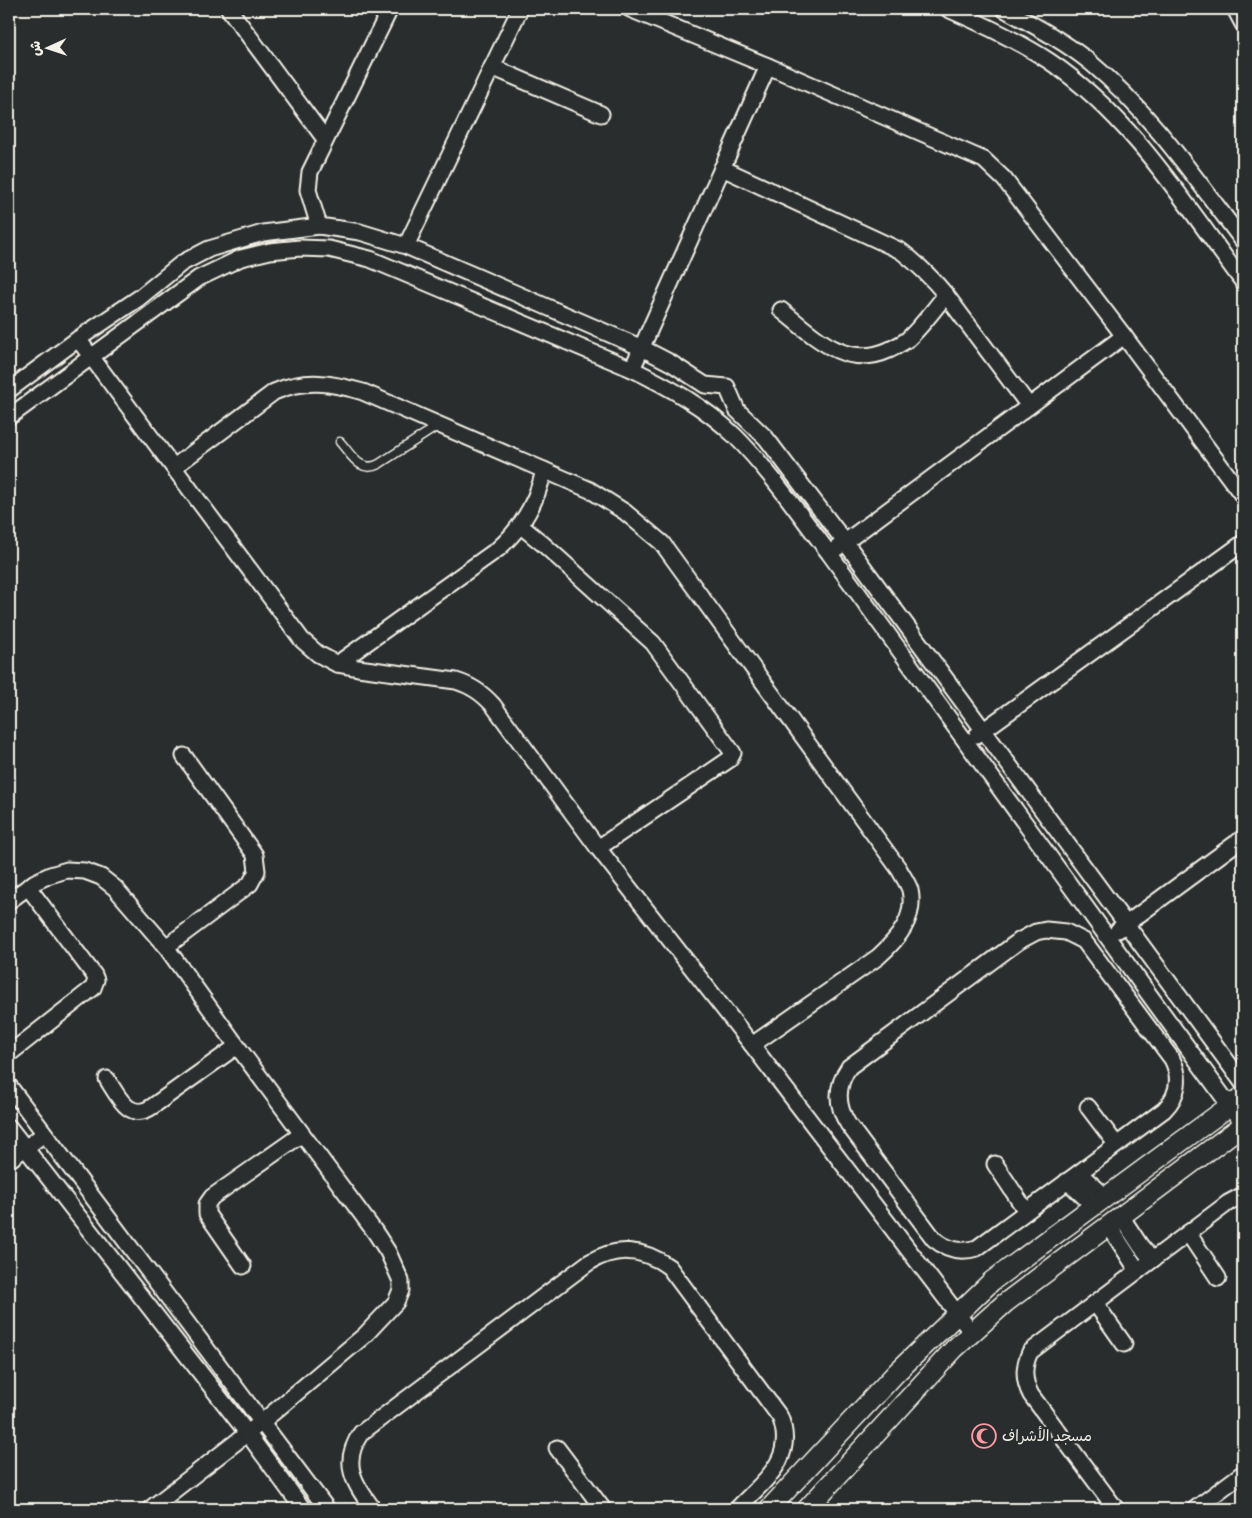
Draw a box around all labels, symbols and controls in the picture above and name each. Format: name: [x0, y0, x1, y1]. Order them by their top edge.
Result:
north arrow: [22, 22, 72, 72]
text: ش: [27, 41, 44, 57]
mosque icon: مسجد الأشراف: [971, 1423, 997, 1449]
place label: مسجد الأشراف: [1002, 1426, 1092, 1446]

